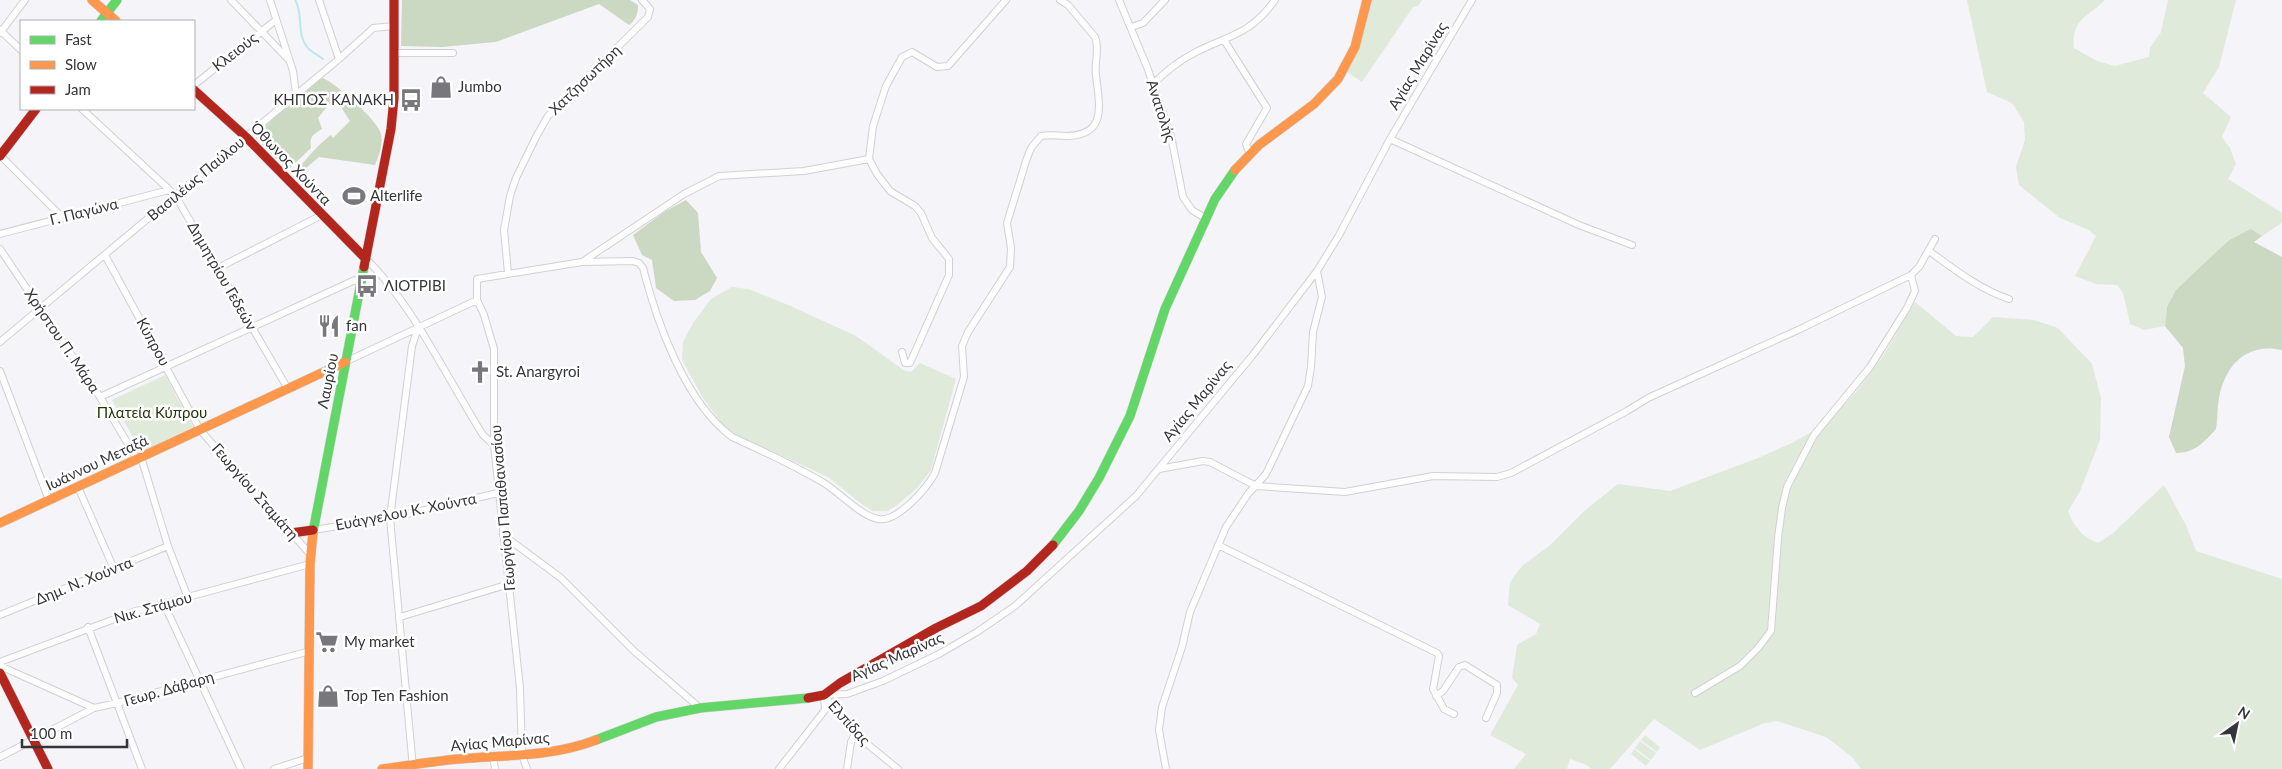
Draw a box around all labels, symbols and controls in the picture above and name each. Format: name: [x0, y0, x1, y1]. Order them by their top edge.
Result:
street label: Αγίας Μαρίνας: [1384, 18, 1450, 113]
legend: [20, 20, 195, 110]
street label: Κλειούς: [208, 28, 261, 74]
text: Fast: [65, 30, 92, 48]
street label: Χατζησωτήρη: [545, 41, 624, 118]
text: Slow: [65, 55, 97, 73]
shop icon: Jumbo: [428, 74, 454, 100]
place label: Jumbo: [458, 77, 502, 95]
street label: Ανατολής: [1143, 77, 1180, 144]
text: Jam: [65, 80, 91, 98]
bus stop icon: ΚΗΠΟΣ ΚΑΝΑΚΗ: [398, 87, 424, 113]
place label: ΚΗΠΟΣ ΚΑΝΑΚΗ: [273, 90, 394, 108]
street label: Όθωνος Χούντα: [247, 117, 336, 209]
street label: Βασιλέως Παύλου: [143, 132, 247, 224]
sports icon: Alterlife: [341, 183, 367, 209]
place label: Alterlife: [370, 186, 423, 204]
street label: Γ. Παγώνα: [48, 194, 120, 228]
street label: Δημητρίου Γεδεών: [184, 218, 261, 333]
bus stop icon: ΛΙΟΤΡΙΒΙ: [354, 273, 380, 299]
place label: ΛΙΟΤΡΙΒΙ: [384, 276, 446, 294]
street label: Χρήστου Π. Μάρα: [21, 285, 104, 396]
restaurant icon: fan: [316, 313, 342, 339]
street label: Κύπρου: [133, 314, 174, 369]
place label: fan: [346, 316, 367, 334]
street label: Λαυρίου: [313, 351, 341, 410]
street label: Αγίας Μαρίνας: [1158, 356, 1234, 445]
church icon: St. Anargyroi: [467, 359, 493, 385]
place label: St. Anargyroi: [496, 362, 580, 380]
park label: Πλατεία Κύπρου: [97, 403, 207, 421]
street label: Γεωργίου Παπαθανασίου: [486, 424, 518, 592]
street label: Ιωάννου Μεταξά: [42, 430, 151, 495]
street label: Γεωργίου Σταμάτη: [209, 439, 303, 543]
street label: Ευάγγελου Κ. Χούντα: [334, 488, 478, 534]
street label: Δημ. Ν. Χούντα: [32, 552, 135, 608]
street label: Νικ. Στάμου: [112, 587, 194, 627]
street label: Αγίας Μαρίνας: [848, 628, 946, 684]
supermarket icon: My market: [314, 629, 340, 655]
place label: My market: [344, 632, 415, 650]
street label: Γεωρ. Δάβαρη: [122, 667, 216, 709]
shop icon: Top Ten Fashion: [315, 683, 341, 709]
place label: Top Ten Fashion: [344, 686, 449, 704]
street label: Ελπίδας: [825, 696, 875, 748]
north arrow: [2212, 699, 2262, 749]
text: N: [2235, 703, 2254, 723]
scale bar: [22, 716, 128, 748]
text: 100 m: [30, 724, 72, 742]
street label: Αγίας Μαρίνας: [450, 728, 550, 754]

